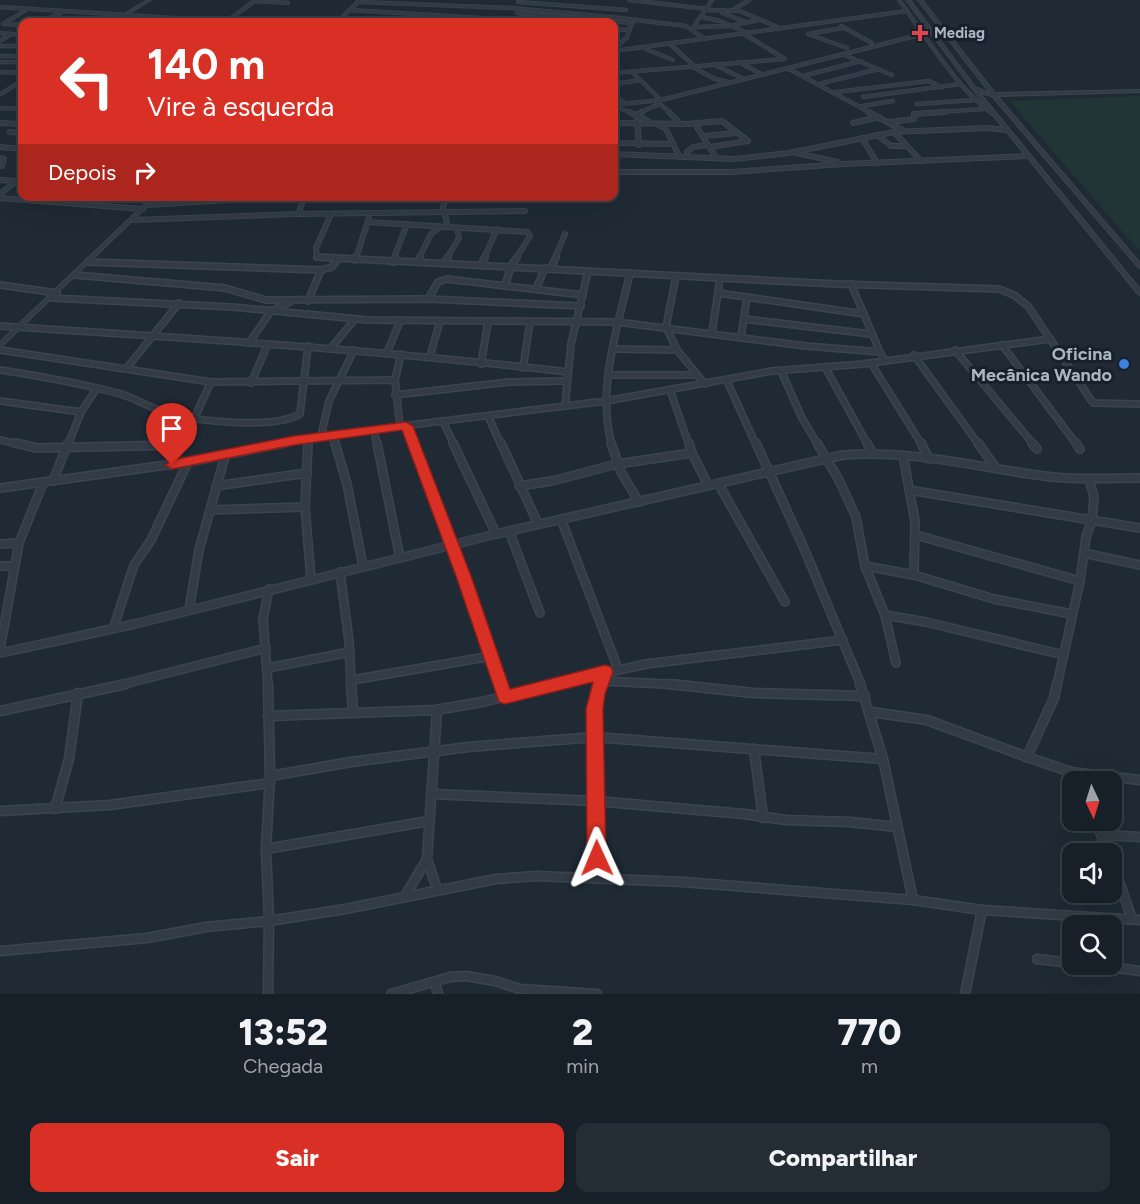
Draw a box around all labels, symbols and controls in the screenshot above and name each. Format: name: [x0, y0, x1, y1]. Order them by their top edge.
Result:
marker: Mediag: [911, 24, 929, 42]
place label: Mediag: [934, 24, 985, 42]
text: 140 m: [147, 39, 265, 90]
icon: left: [48, 42, 126, 120]
text: Vire à esquerda: [147, 90, 334, 123]
icon: right: [128, 156, 161, 189]
text: Depois: [48, 159, 116, 186]
place label: Oficina Mecânica Wando: [971, 343, 1112, 386]
marker: Oficina Mecânica Wando: [1117, 357, 1131, 371]
pin: [146, 403, 197, 465]
icon: arrive: [155, 412, 188, 445]
north arrow: [1062, 771, 1122, 831]
map controls: [1062, 771, 1122, 975]
position arrow: [565, 826, 629, 890]
button: sound: [1062, 843, 1122, 903]
button: search: [1062, 915, 1122, 975]
text: 13:52: [238, 1011, 328, 1054]
text: 2: [572, 1011, 593, 1054]
text: 770: [837, 1011, 902, 1054]
text: Chegada: [243, 1054, 323, 1078]
text: min: [566, 1054, 599, 1078]
text: m: [861, 1054, 878, 1078]
button: Sair: [30, 1123, 564, 1192]
button: Compartilhar: [576, 1123, 1110, 1192]

